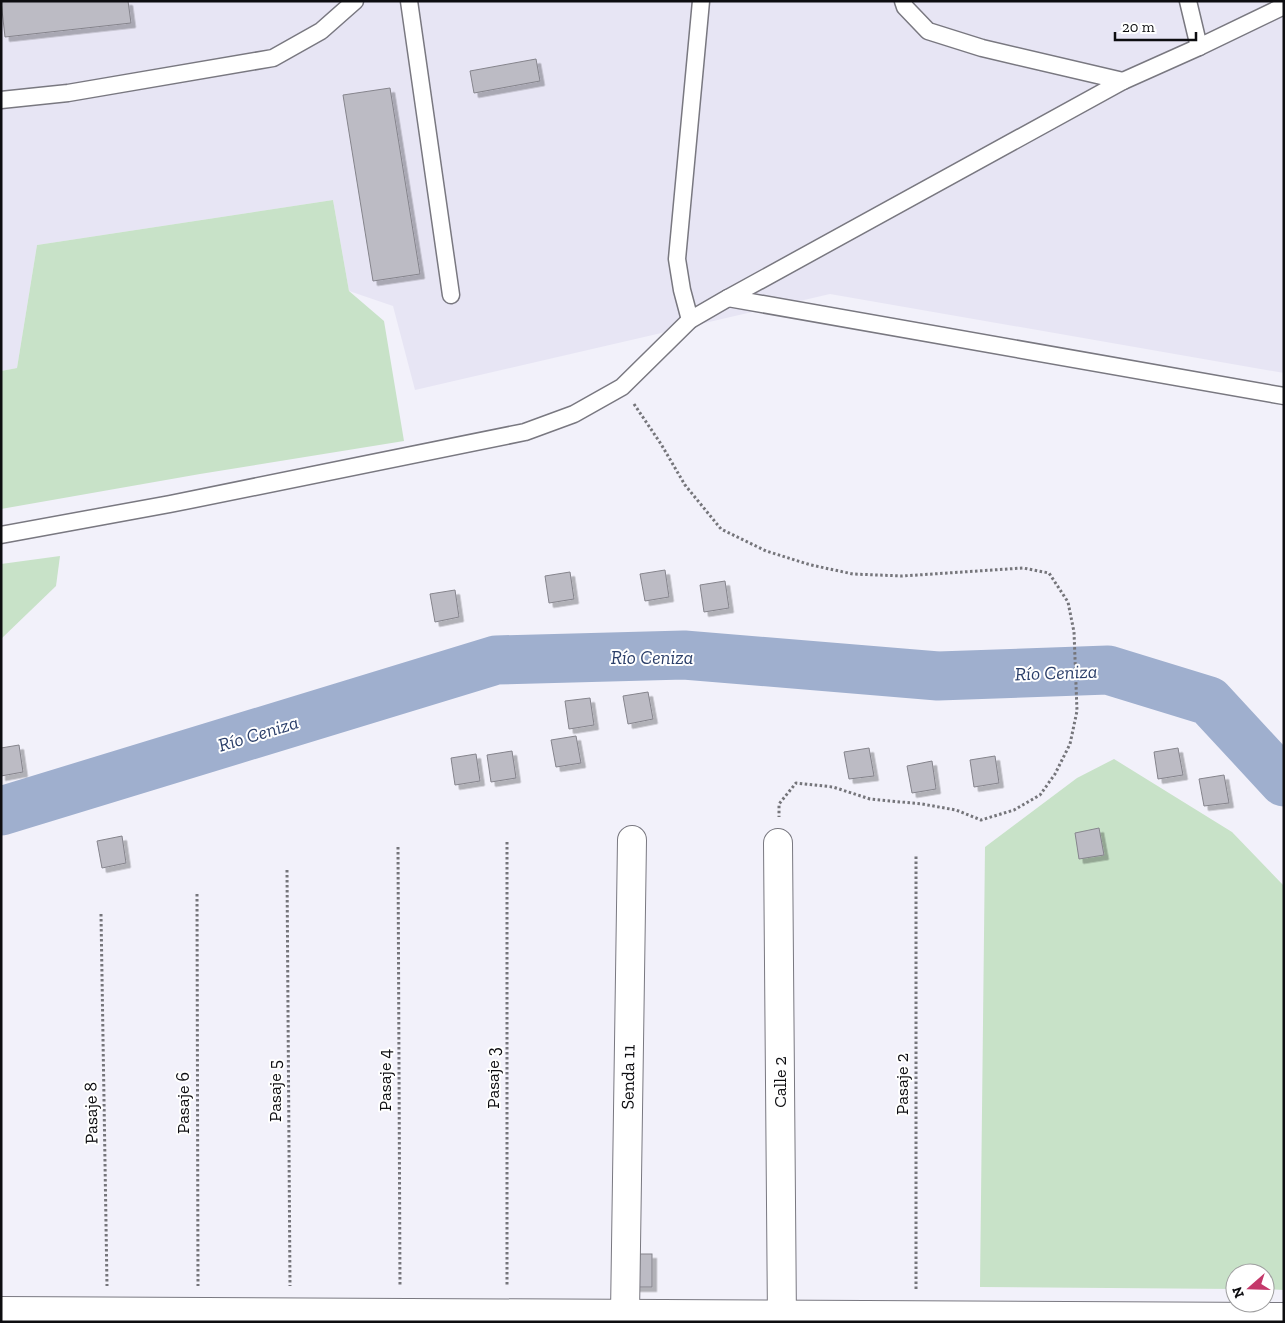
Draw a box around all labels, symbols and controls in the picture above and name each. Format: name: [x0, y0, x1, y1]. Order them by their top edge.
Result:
scale bar: [1115, 10, 1196, 42]
text: 20 m: [1122, 18, 1155, 36]
water label: Río Ceniza: [611, 646, 693, 669]
water label: Río Ceniza: [1014, 660, 1098, 685]
water label: Río Ceniza: [215, 710, 301, 757]
street label: Senda 11: [616, 1044, 640, 1110]
street label: Pasaje 3: [482, 1047, 504, 1109]
street label: Pasaje 4: [374, 1049, 396, 1111]
street label: Pasaje 2: [891, 1053, 913, 1115]
street label: Calle 2: [769, 1056, 791, 1108]
street label: Pasaje 5: [264, 1060, 286, 1122]
street label: Pasaje 6: [172, 1072, 194, 1134]
street label: Pasaje 8: [79, 1082, 103, 1144]
north arrow: [1225, 1263, 1275, 1313]
text: N: [1228, 1284, 1248, 1300]

